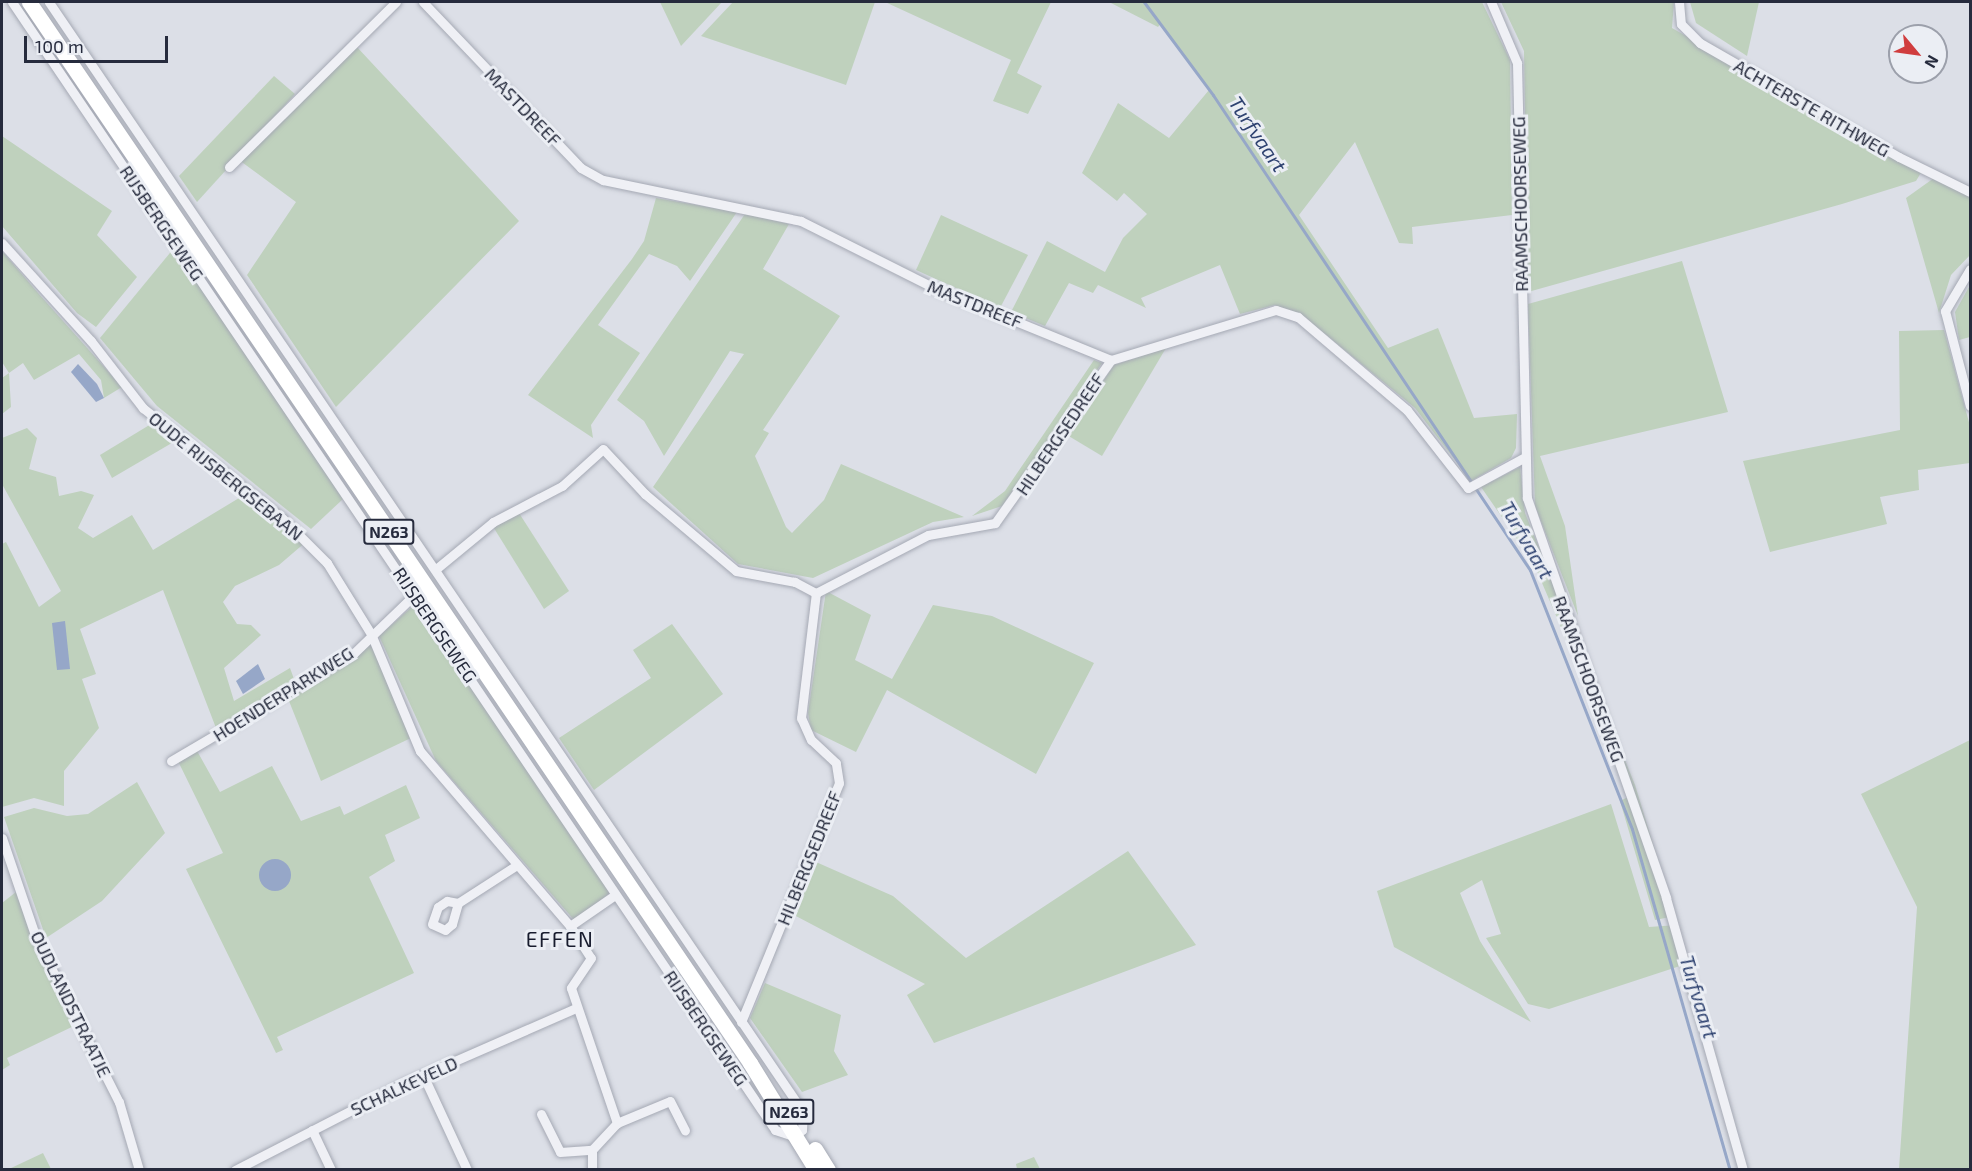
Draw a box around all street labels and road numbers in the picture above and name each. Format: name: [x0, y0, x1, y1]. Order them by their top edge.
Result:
street label: ACHTERSTE RITHWEG: [1730, 55, 1894, 161]
street label: MASTDREEF: [480, 63, 566, 151]
street label: RAAMSCHOORSEWEG: [1508, 116, 1532, 292]
street label: RIJSBERGSEWEG: [116, 161, 208, 285]
street label: MASTDREEF: [924, 275, 1026, 333]
street label: HILBERGSEDREEF: [1011, 369, 1109, 499]
street label: OUDE RIJSBERGSEBAAN: [145, 407, 307, 545]
road number: N263: [362, 519, 416, 545]
street label: RIJSBERGSEWEG: [389, 563, 481, 687]
street label: RAAMSCHOORSEWEG: [1549, 593, 1629, 765]
street label: HOENDERPARKWEG: [209, 642, 357, 746]
street label: HILBERGSEDREEF: [772, 788, 846, 928]
street label: OUDLANDSTRAATJE: [26, 927, 116, 1081]
street label: RIJSBERGSEWEG: [660, 966, 752, 1090]
street label: SCHALKEVELD: [347, 1052, 461, 1120]
road number: N263: [762, 1099, 816, 1125]

